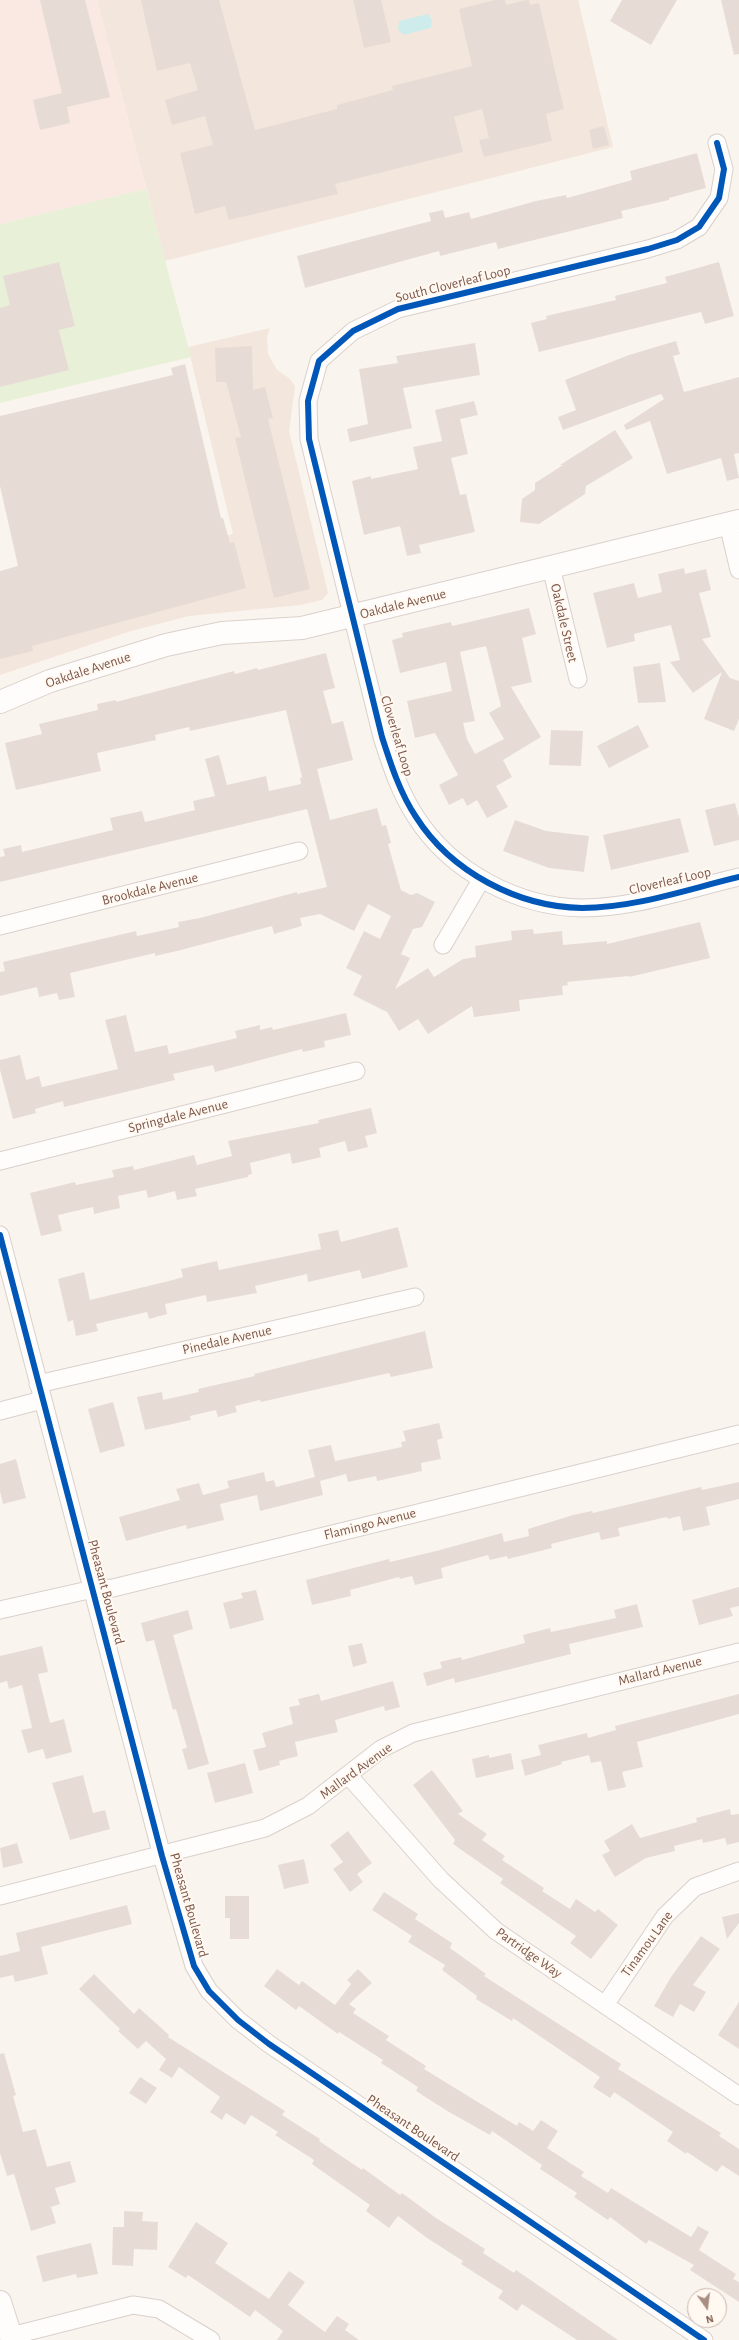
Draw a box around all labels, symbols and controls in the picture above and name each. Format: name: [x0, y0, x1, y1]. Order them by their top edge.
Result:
street label: South Cloverleaf Loop: [394, 262, 512, 306]
street label: Oakdale Street: [547, 582, 581, 664]
street label: Oakdale Avenue: [358, 585, 448, 623]
street label: Oakdale Avenue: [43, 648, 133, 692]
street label: Cloverleaf Loop: [377, 694, 417, 778]
street label: Cloverleaf Loop: [627, 863, 713, 899]
street label: Brookdale Avenue: [100, 869, 200, 909]
street label: Springdale Avenue: [126, 1095, 230, 1137]
street label: Pinedale Avenue: [181, 1322, 273, 1358]
street label: Flamingo Avenue: [322, 1504, 418, 1544]
street label: Pheasant Boulevard: [84, 1538, 128, 1646]
street label: Mallard Avenue: [616, 1653, 704, 1689]
street label: Mallard Avenue: [316, 1739, 396, 1803]
street label: Pheasant Boulevard: [166, 1851, 212, 1959]
street label: Tinamou Lane: [618, 1908, 676, 1980]
street label: Partridge Way: [493, 1924, 565, 1982]
street label: Pheasant Boulevard: [364, 2091, 462, 2165]
north arrow: [687, 2288, 727, 2328]
text: N: [705, 2313, 715, 2325]

